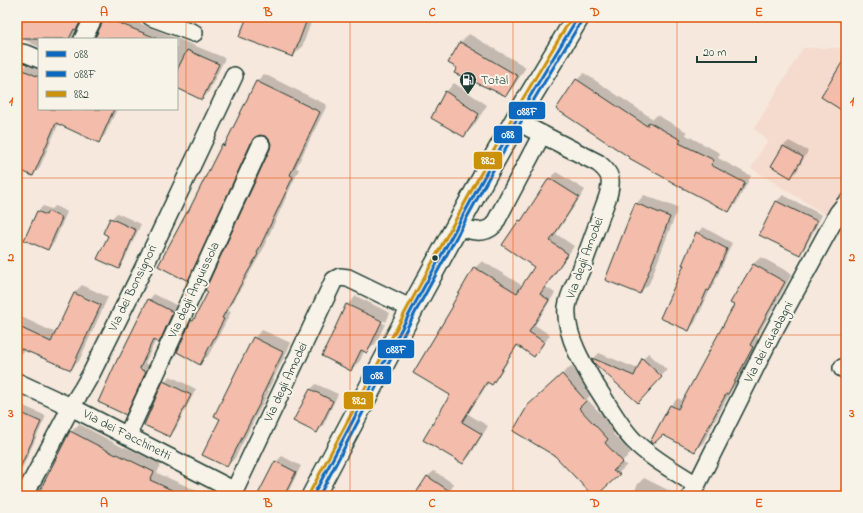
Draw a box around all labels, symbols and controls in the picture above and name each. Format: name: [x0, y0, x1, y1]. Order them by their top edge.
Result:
text: A: [100, 3, 108, 22]
text: B: [263, 3, 273, 22]
text: C: [428, 3, 436, 22]
text: D: [589, 3, 600, 22]
text: E: [755, 3, 763, 22]
legend: [38, 38, 178, 110]
scale bar: [697, 38, 756, 64]
text: 20 m: [703, 44, 726, 62]
text: 088: [74, 46, 89, 64]
text: 088F: [74, 66, 96, 84]
fuel station icon: Total: [458, 70, 478, 95]
place label: Total: [481, 71, 508, 90]
text: 882: [74, 86, 89, 104]
text: 1: [9, 92, 14, 111]
text: 1: [850, 92, 855, 111]
line badge: 088F: [508, 101, 546, 120]
text: 088F: [516, 104, 538, 120]
line badge: 088: [493, 125, 523, 144]
text: 088: [500, 127, 515, 143]
line badge: 882: [473, 151, 503, 170]
text: 882: [480, 153, 495, 169]
street label: Via degli Amodei: [561, 214, 610, 303]
street label: Via degli Anguissola: [163, 239, 226, 343]
street label: Via dei Bonsignori: [103, 241, 163, 336]
text: 2: [7, 248, 15, 267]
text: 2: [848, 248, 856, 267]
unlabelled marker: [430, 253, 440, 263]
street label: Via dei Guadagni: [739, 298, 799, 387]
street label: Via degli Amodei: [259, 339, 314, 426]
line badge: 088F: [377, 339, 415, 359]
text: 088F: [385, 342, 407, 358]
line badge: 088: [362, 365, 392, 385]
text: 088: [369, 368, 384, 384]
line badge: 882: [343, 391, 374, 410]
text: 882: [351, 393, 366, 409]
text: 3: [7, 404, 14, 423]
street label: Via dei Facchinetti: [79, 404, 174, 465]
text: 3: [848, 404, 855, 423]
text: A: [100, 494, 108, 513]
text: B: [263, 494, 273, 513]
text: C: [428, 494, 436, 513]
text: D: [589, 494, 600, 513]
text: E: [755, 494, 763, 513]

